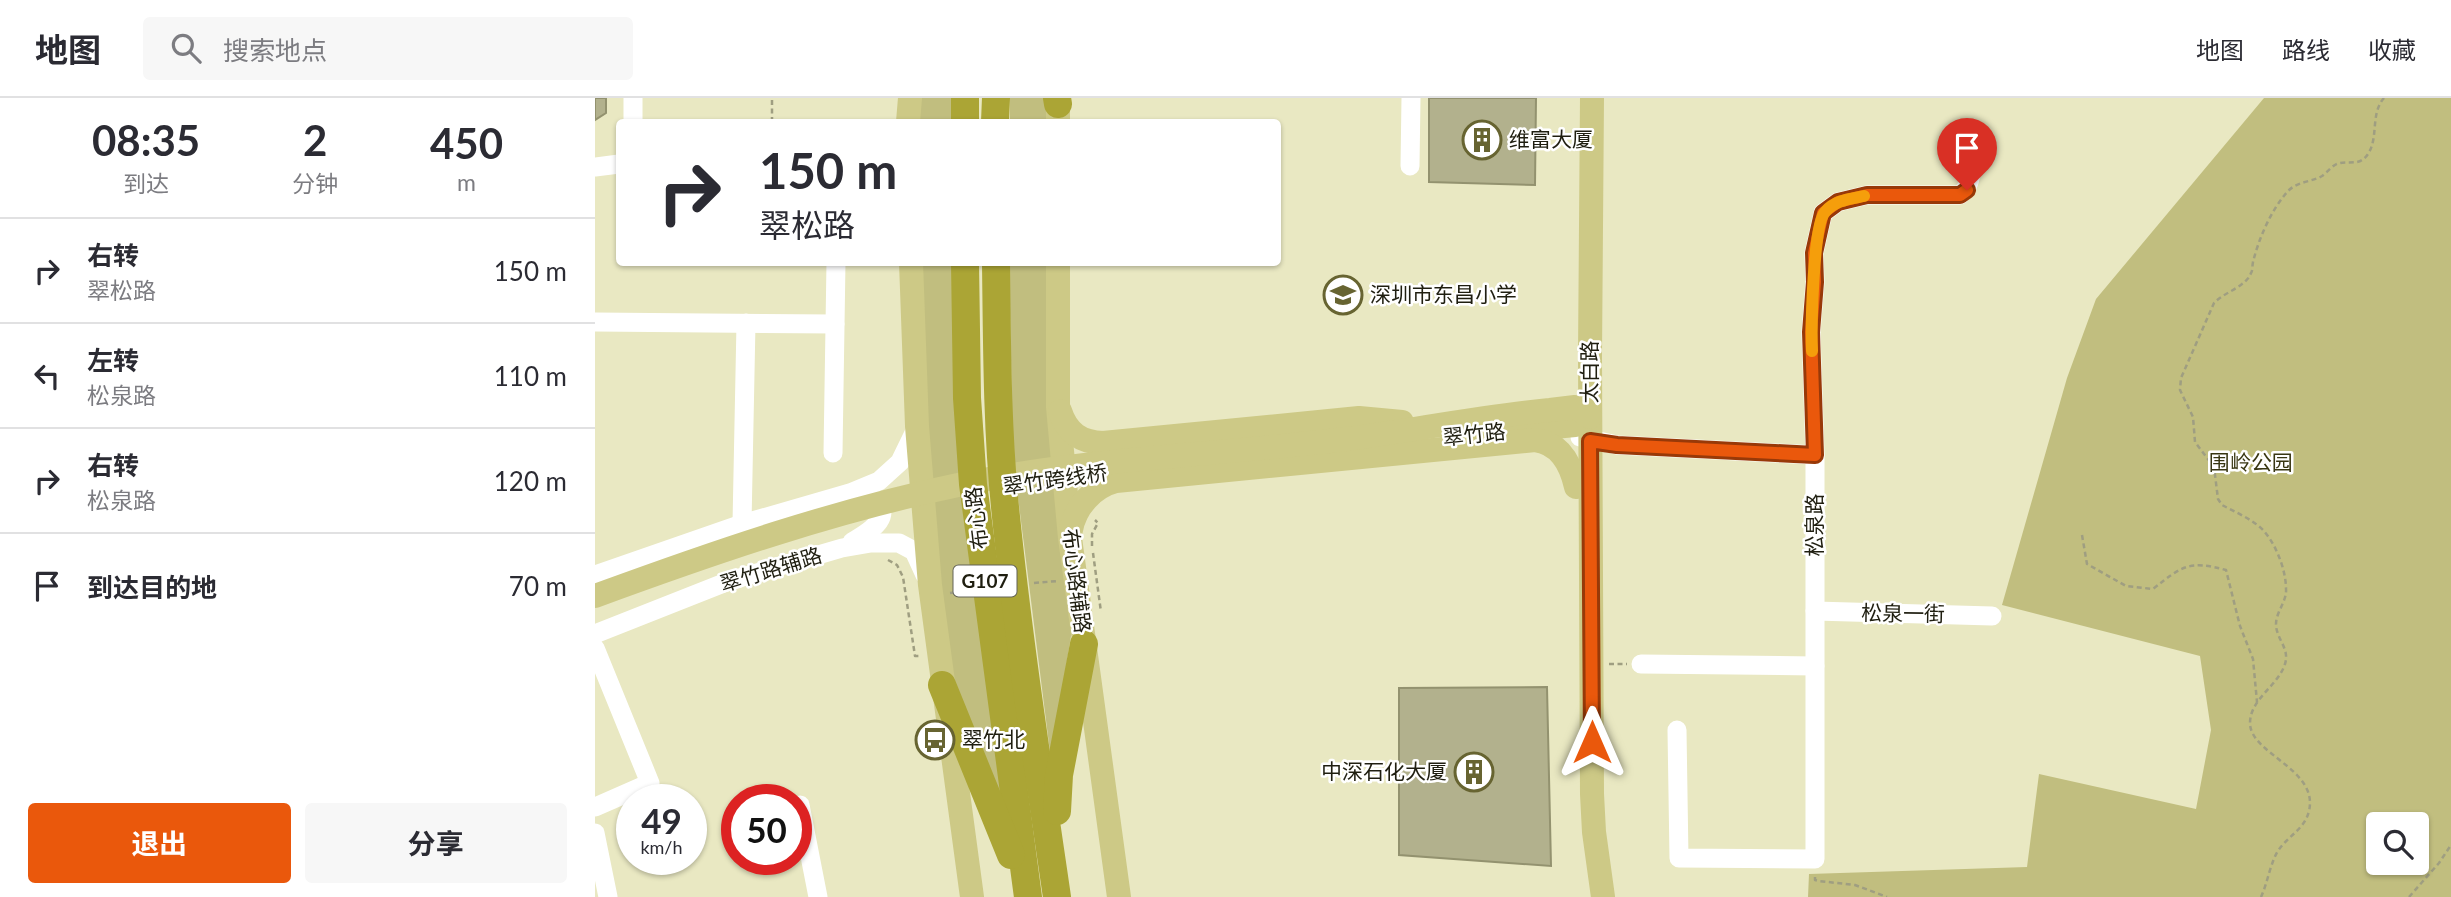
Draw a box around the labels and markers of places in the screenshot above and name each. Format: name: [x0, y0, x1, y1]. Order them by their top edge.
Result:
pin: [1937, 118, 1997, 190]
building icon: 维富大厦: [1461, 119, 1503, 161]
place label: 维富大厦: [1509, 126, 1593, 151]
school or university icon: 深圳市东昌小学: [1322, 274, 1364, 316]
place label: 深圳市东昌小学: [1370, 281, 1517, 306]
bus stop icon: 翠竹北: [914, 719, 956, 761]
place label: 翠竹北: [962, 726, 1025, 751]
building icon: 中深石化大厦: [1453, 751, 1495, 793]
place label: 中深石化大厦: [1321, 758, 1447, 783]

